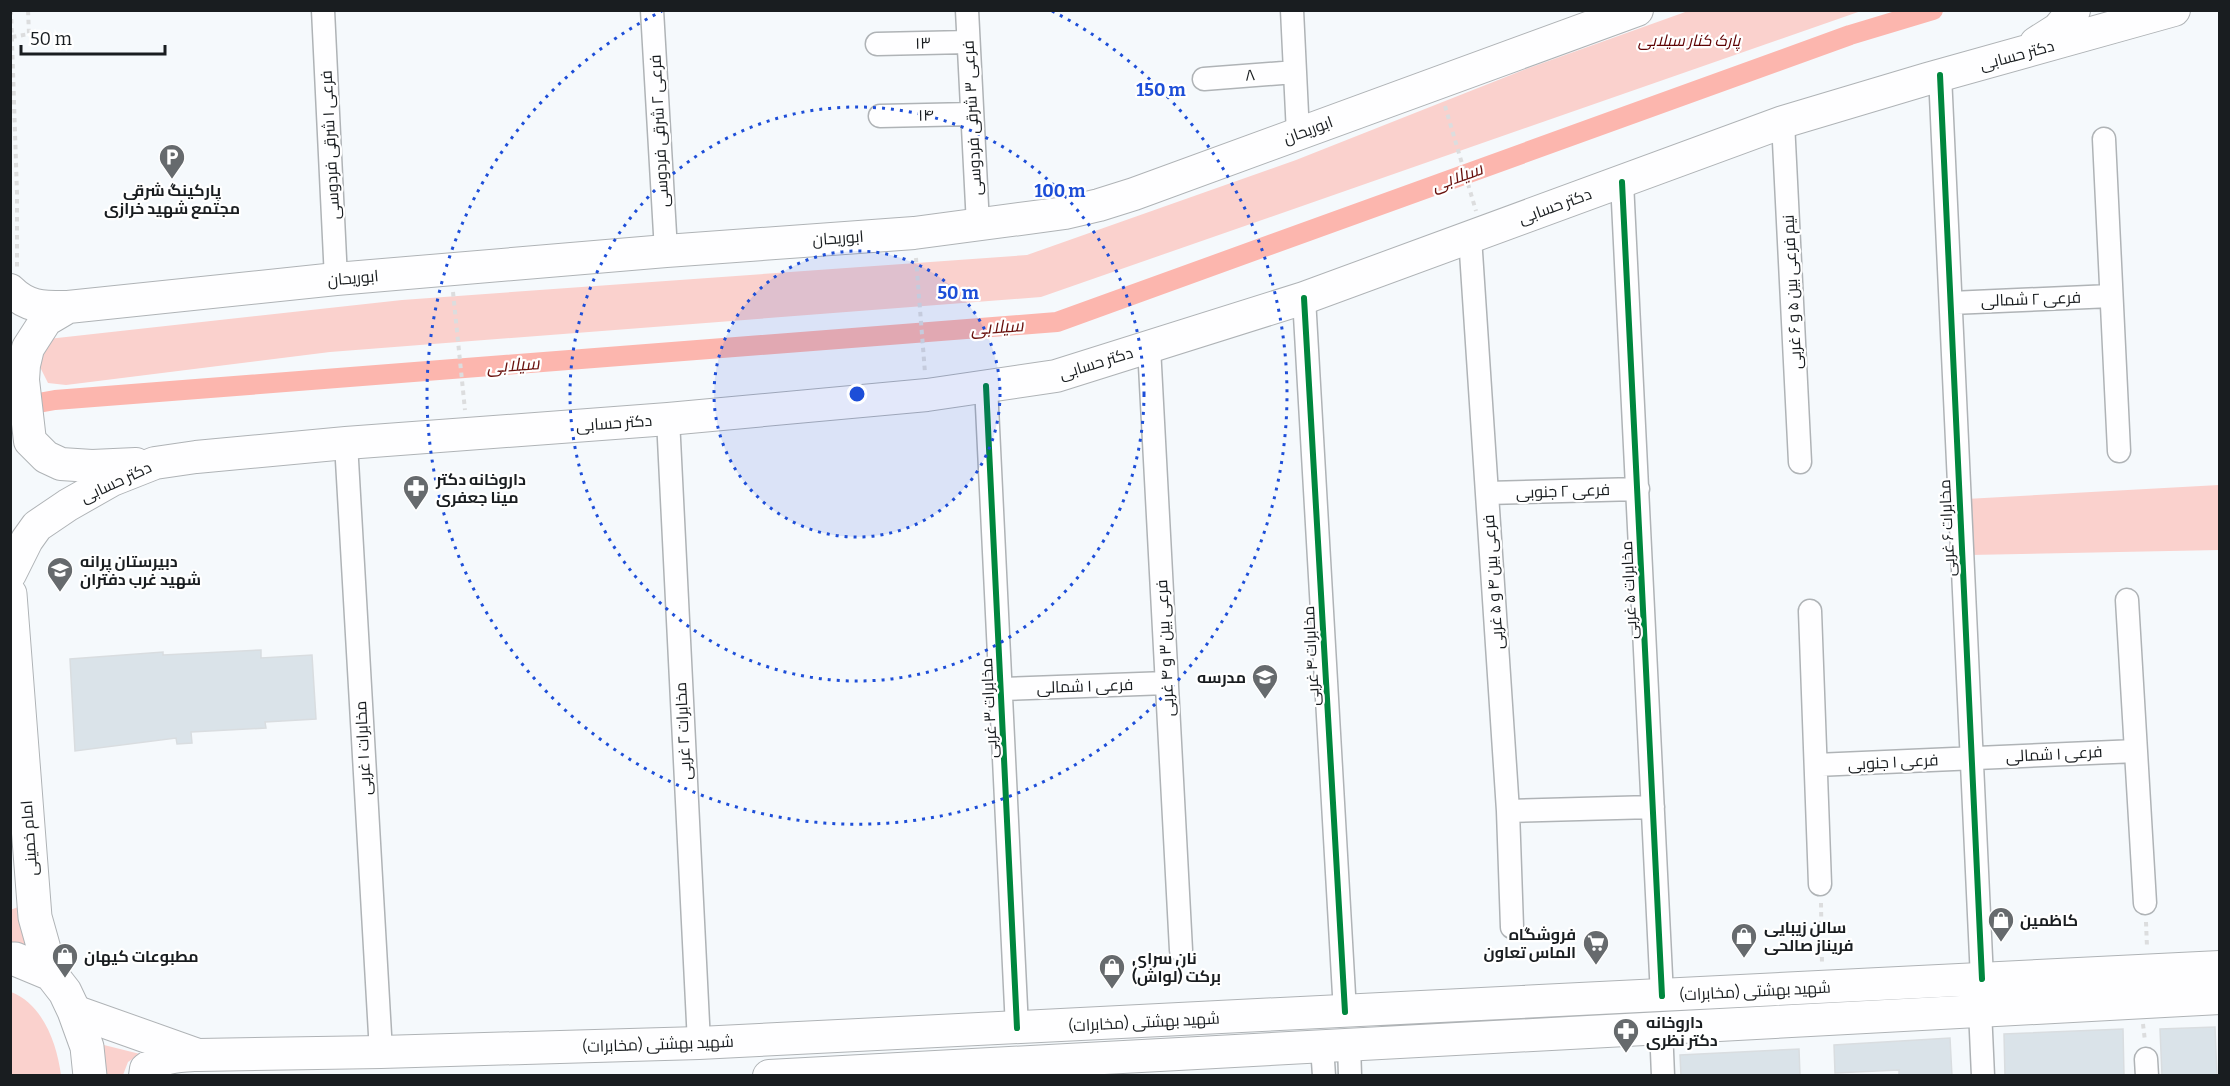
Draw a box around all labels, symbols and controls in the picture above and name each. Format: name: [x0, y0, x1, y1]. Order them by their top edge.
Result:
scale bar: [21, 18, 165, 56]
text: 50 m: [30, 28, 72, 50]
park label: پارک کنار سیلابی: [1638, 31, 1741, 51]
street label: ۱۳: [915, 33, 931, 53]
street label: دکتر حسابی: [1978, 36, 2057, 75]
street label: فرعی ۳ شرقی فردوسی: [958, 40, 987, 196]
street label: فرعی ۲ شرقی فردوسی: [646, 54, 673, 208]
street label: ۸: [1244, 65, 1256, 85]
street label: فرعی ۱ شرقی فردوسی: [317, 70, 344, 220]
text: 150 m: [1136, 79, 1186, 101]
street label: ۱۴: [918, 105, 934, 125]
street label: ابوریحان: [1281, 112, 1336, 149]
parking icon: پارکینگ شرقی مجتمع شهید خرازی: [157, 142, 187, 180]
water label: سیلابی: [1428, 157, 1487, 196]
text: 100 m: [1034, 180, 1086, 202]
place label: پارکینگ شرقی مجتمع شهید خرازی: [104, 181, 240, 219]
street label: دکتر حسابی: [1516, 184, 1594, 229]
street label: نیم فرعی بین ۵ و ۶ غربی: [1778, 214, 1808, 370]
street label: ابوریحان: [812, 227, 864, 250]
street label: ابوریحان: [327, 266, 379, 291]
text: 50 m: [937, 282, 979, 304]
street label: فرعی ۲ شمالی: [1981, 288, 2081, 311]
water label: سیلابی: [970, 314, 1025, 340]
street label: دکتر حسابی: [1057, 343, 1136, 384]
water label: سیلابی: [486, 352, 541, 378]
centre of rings: [847, 384, 867, 404]
street label: دکتر حسابی: [575, 411, 653, 436]
street label: دکتر حسابی: [77, 457, 155, 508]
place label: داروخانه دکتر مینا جعفری: [435, 470, 526, 507]
pharmacy icon: داروخانه دکتر مینا جعفری: [401, 473, 431, 511]
street label: مخابرات ۶ غربی: [1935, 479, 1960, 577]
street label: فرعی ۲ جنوبی: [1516, 480, 1610, 503]
street label: فرعی بین ۴ و ۵ غربی: [1479, 514, 1508, 650]
street label: مخابرات ۵ غربی: [1617, 540, 1642, 640]
place label: دبیرستان پرانه شهید غرب دفتران: [80, 552, 201, 589]
school or university icon: دبیرستان پرانه شهید غرب دفتران: [45, 555, 75, 593]
street label: فرعی بین ۳ و ۴ غربی: [1152, 579, 1179, 717]
street label: مخابرات ۴ غربی: [1299, 605, 1324, 707]
street label: مخابرات ۳ غربی: [977, 657, 1002, 759]
school or university icon: مدرسه: [1250, 662, 1280, 700]
place label: مدرسه: [1197, 668, 1246, 687]
street label: فرعی ۱ شمالی: [1036, 675, 1134, 698]
street label: مخابرات ۲ غربی: [671, 681, 696, 781]
street label: مخابرات ۱ غربی: [351, 700, 376, 796]
street label: فرعی ۱ شمالی: [2005, 742, 2103, 767]
street label: فرعی ۱ جنوبی: [1847, 750, 1939, 775]
street label: امام خمینی: [17, 799, 43, 876]
shop icon: کاظمین: [1986, 905, 2016, 943]
place label: کاظمین: [2020, 911, 2078, 930]
place label: سالن زیبایی فریناز صالحی: [1764, 918, 1854, 955]
shop icon: سالن زیبایی فریناز صالحی: [1729, 921, 1759, 959]
place label: فروشگاه الماس تعاون: [1484, 925, 1576, 962]
supermarket icon: فروشگاه الماس تعاون: [1581, 928, 1611, 966]
shop icon: مطبوعات کیهان: [50, 941, 80, 979]
place label: مطبوعات کیهان: [84, 947, 199, 966]
place label: نان سرای برکت (لواش): [1132, 949, 1221, 986]
shop icon: نان سرای برکت (لواش): [1097, 952, 1127, 990]
street label: شهید بهشتی (مخابرات): [1679, 978, 1831, 1005]
street label: شهید بهشتی (مخابرات): [1068, 1009, 1220, 1036]
place label: داروخانه دکتر نظری: [1646, 1013, 1718, 1050]
pharmacy icon: داروخانه دکتر نظری: [1611, 1016, 1641, 1054]
street label: شهید بهشتی (مخابرات): [582, 1032, 734, 1057]

